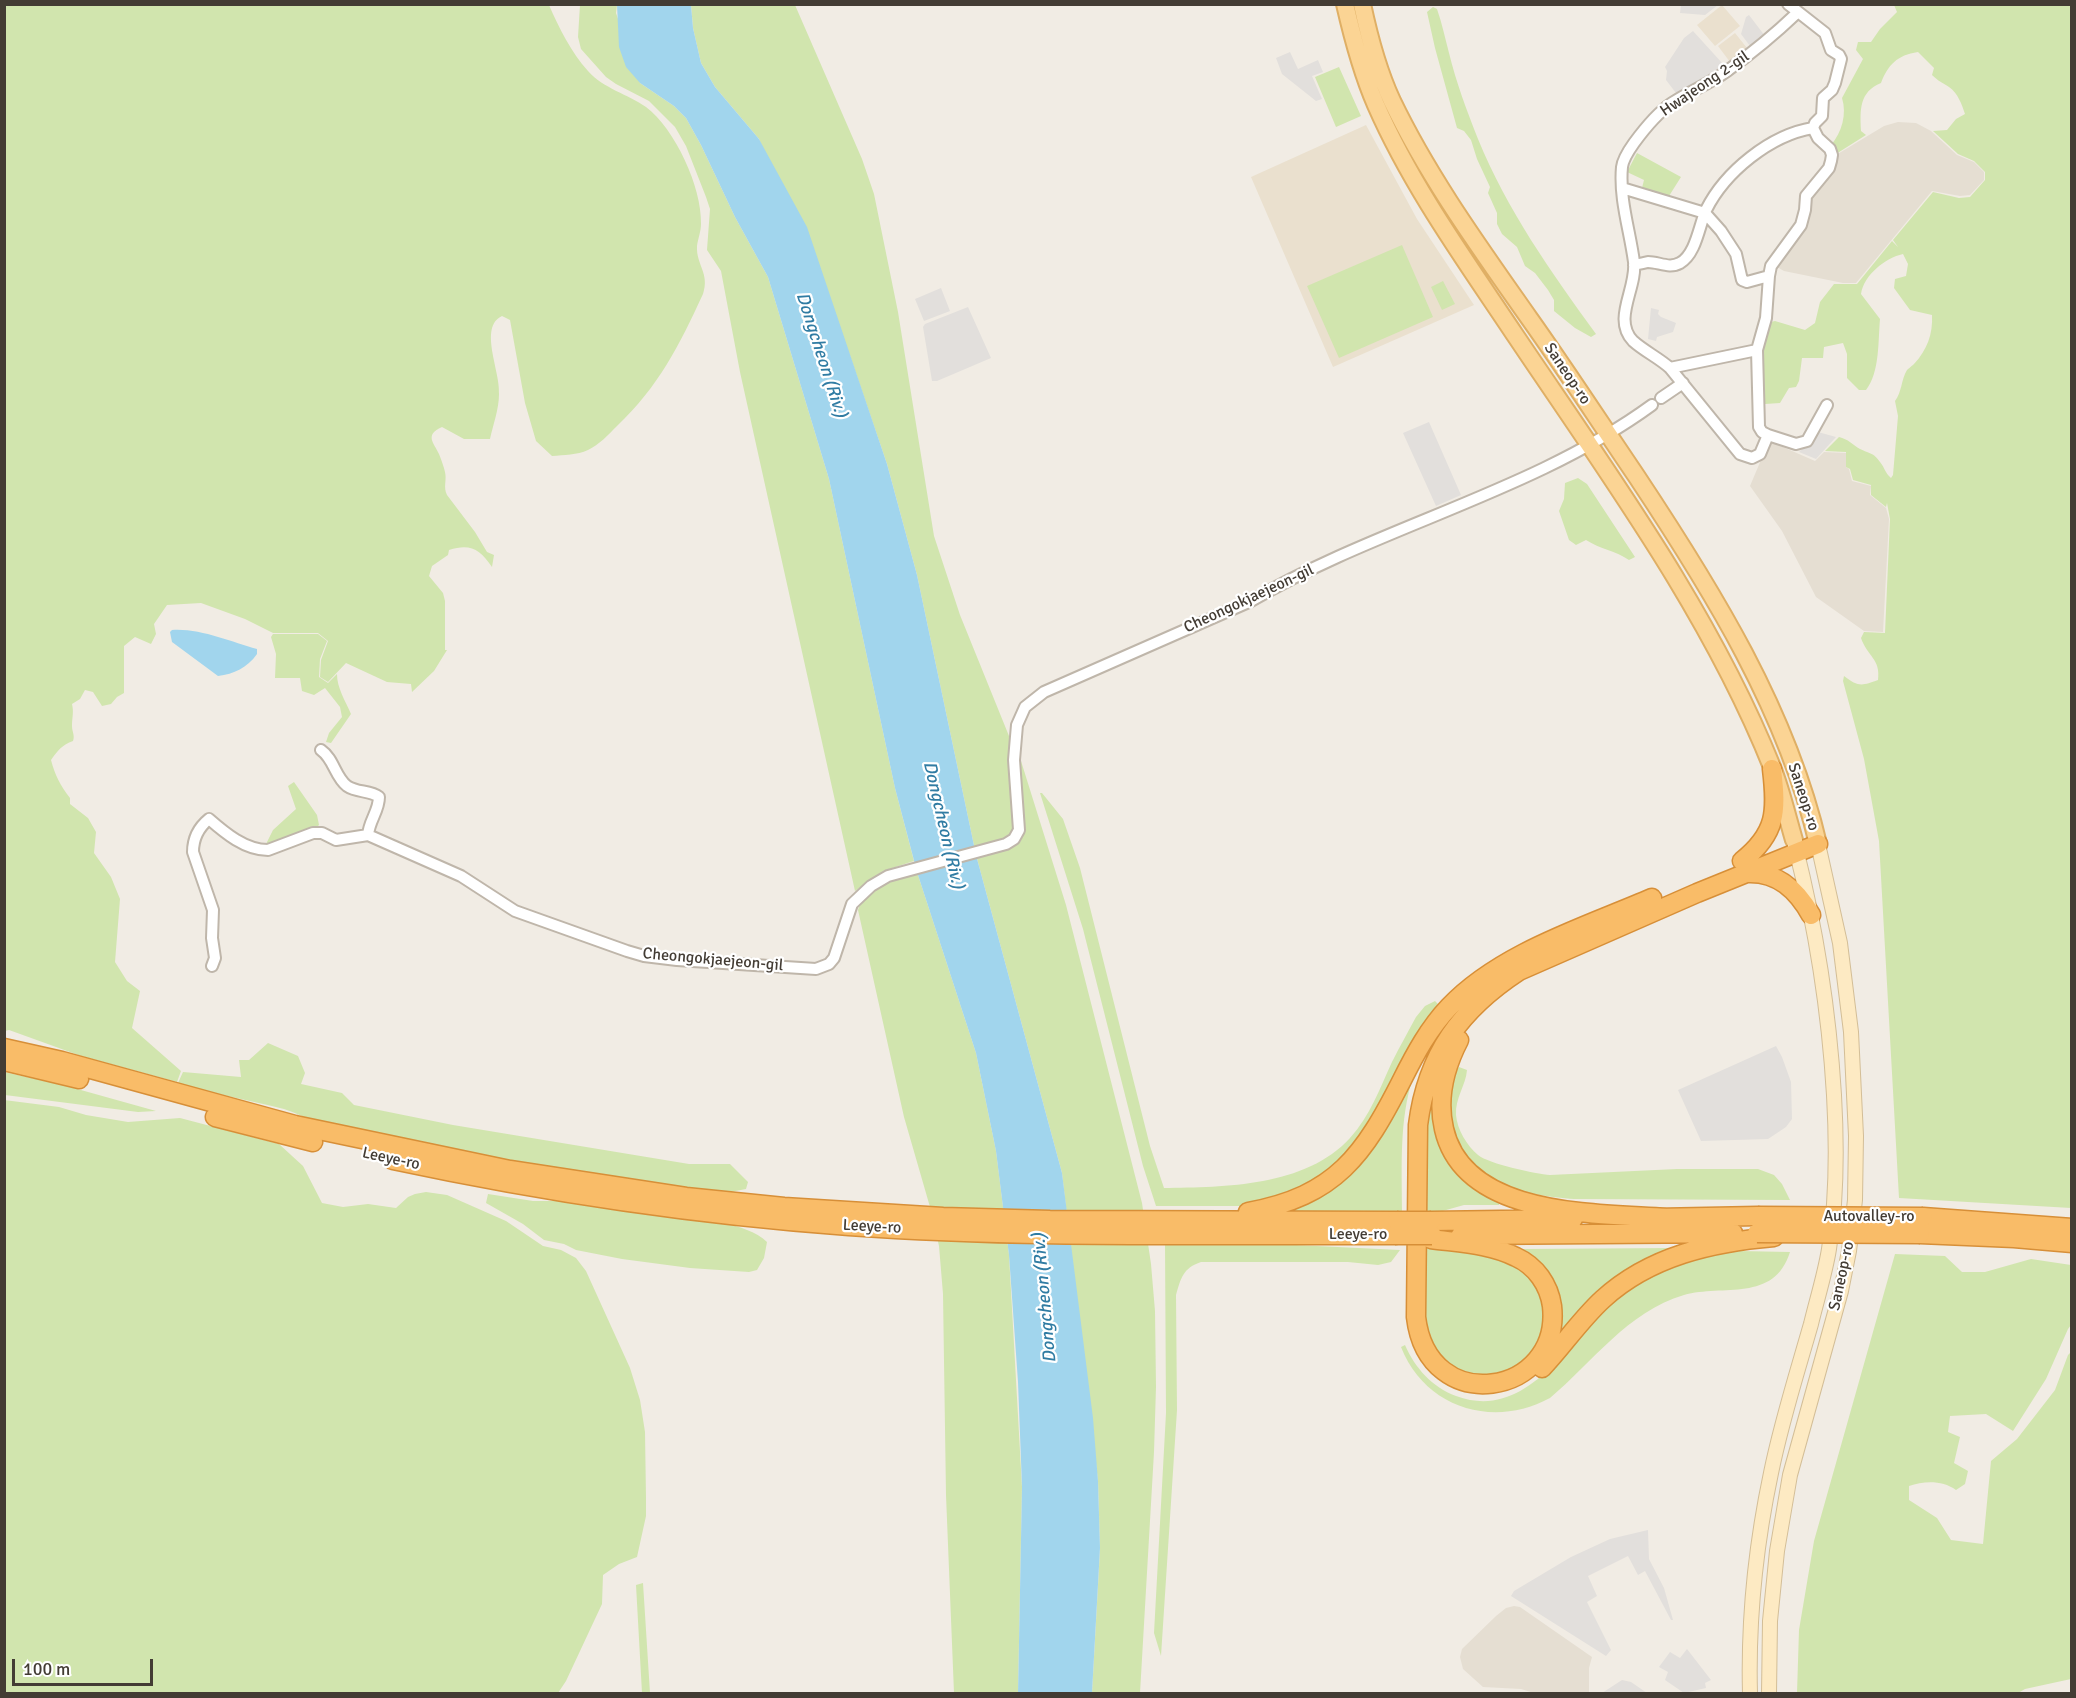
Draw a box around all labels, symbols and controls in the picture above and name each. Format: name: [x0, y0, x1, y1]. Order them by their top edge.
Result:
street label: Hwajeong 2-gil: [1657, 47, 1753, 121]
water label: Dongcheon (Riv.): [791, 290, 851, 420]
street label: Saneop-ro: [1539, 340, 1595, 408]
street label: Cheongokjaejeon-gil: [1181, 560, 1317, 638]
water label: Dongcheon (Riv.): [918, 759, 968, 891]
street label: Saneop-ro: [1783, 761, 1823, 833]
street label: Cheongokjaejeon-gil: [642, 944, 784, 976]
street label: Leeye-ro: [360, 1144, 422, 1174]
street label: Autovalley-ro: [1823, 1207, 1915, 1227]
street label: Leeye-ro: [842, 1216, 902, 1238]
street label: Leeye-ro: [1329, 1225, 1387, 1245]
water label: Dongcheon (Riv.): [1029, 1232, 1061, 1364]
street label: Saneop-ro: [1825, 1240, 1859, 1312]
scale bar: [15, 1647, 156, 1685]
text: 100 m: [23, 1658, 70, 1680]

